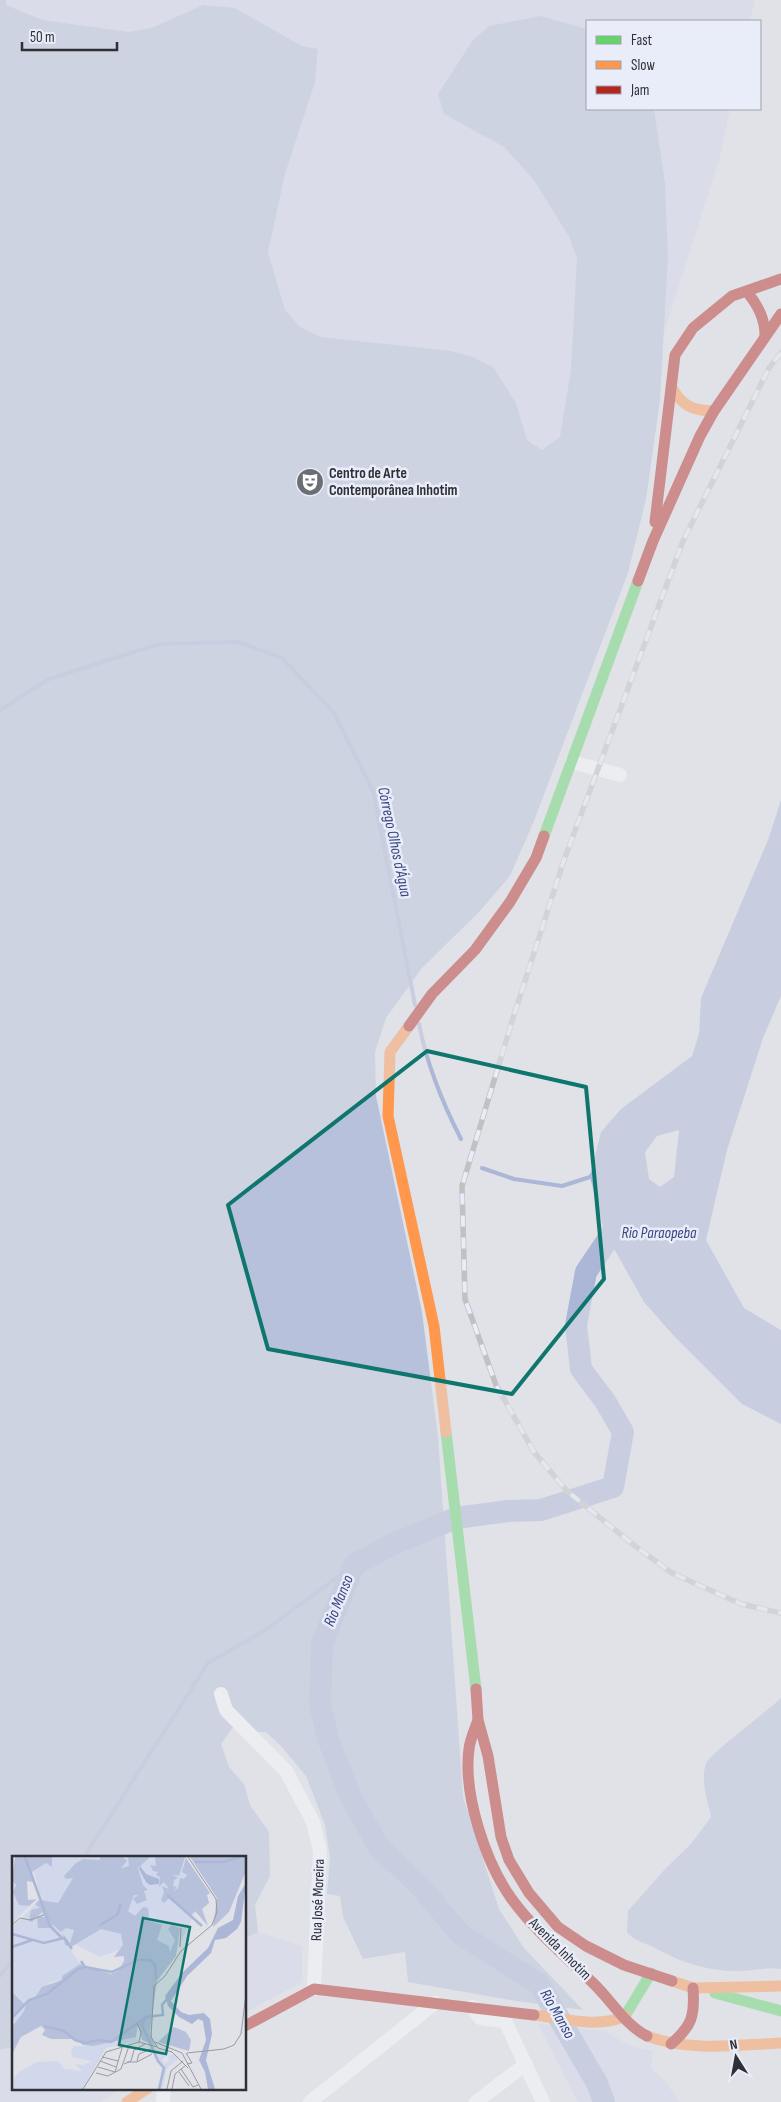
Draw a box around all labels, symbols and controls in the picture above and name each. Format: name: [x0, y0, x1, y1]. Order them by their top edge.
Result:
scale bar: [22, 20, 118, 52]
legend: [586, 20, 761, 110]
text: 50 m: [30, 28, 55, 47]
text: Fast: [631, 31, 653, 50]
text: Slow: [631, 56, 655, 75]
text: Jam: [630, 81, 649, 100]
place label: Centro de Arte Contemporânea Inhotim: [329, 464, 457, 500]
theatre icon: Centro de Arte Contemporânea Inhotim: [295, 467, 325, 497]
water label: Córrego Olhos d'Água: [373, 785, 415, 899]
water label: Rio Paraopeba: [621, 1224, 697, 1243]
water label: Rio Manso: [320, 1572, 358, 1629]
inset map: [12, 1856, 246, 2090]
street label: Rua José Moreira: [307, 1858, 329, 1941]
street label: Avenida Inhotim: [524, 1913, 595, 1984]
water label: Rio Manso: [535, 1986, 579, 2042]
north arrow: [711, 2032, 761, 2082]
text: N: [728, 2036, 739, 2054]

